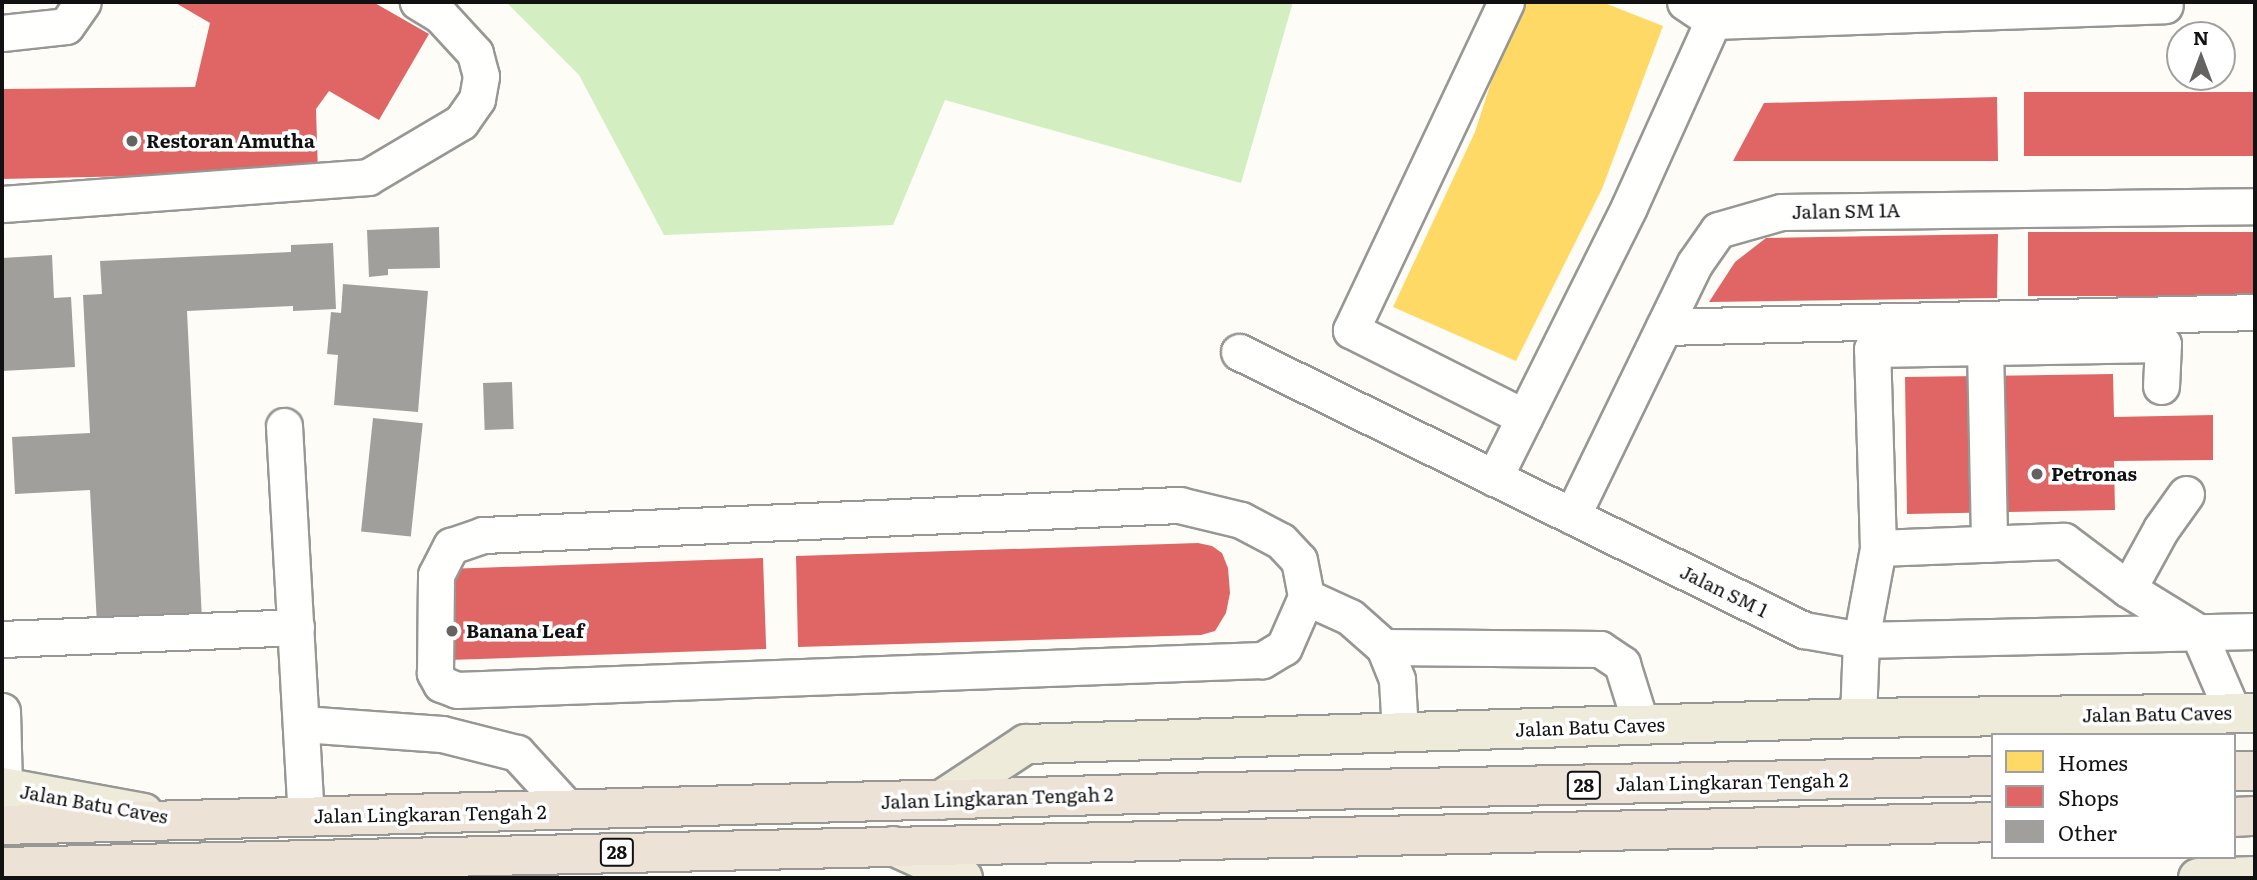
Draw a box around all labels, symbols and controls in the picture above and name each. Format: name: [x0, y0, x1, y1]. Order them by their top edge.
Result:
north arrow: [2166, 21, 2236, 91]
text: N: [2193, 23, 2209, 51]
place label: Restoran Amutha: [146, 130, 315, 152]
marker: Restoran Amutha: [124, 133, 140, 149]
street label: Jalan SM 1A: [1792, 199, 1900, 223]
place label: Petronas: [2051, 463, 2137, 485]
marker: Petronas: [2029, 466, 2045, 482]
street label: Jalan SM 1: [1676, 560, 1772, 622]
place label: Banana Leaf: [466, 620, 584, 642]
marker: Banana Leaf: [444, 623, 460, 639]
street label: Jalan Batu Caves: [2082, 701, 2232, 727]
street label: Jalan Batu Caves: [1515, 713, 1665, 741]
legend: [1991, 733, 2236, 859]
text: Homes: [2058, 746, 2128, 777]
street label: Jalan Lingkaran Tengah 2: [1615, 769, 1849, 795]
road number: 28: [1566, 770, 1602, 800]
street label: Jalan Batu Caves: [18, 780, 170, 828]
text: Shops: [2058, 781, 2119, 812]
street label: Jalan Lingkaran Tengah 2: [880, 783, 1114, 813]
street label: Jalan Lingkaran Tengah 2: [313, 801, 547, 827]
text: Other: [2058, 816, 2117, 847]
road number: 28: [600, 838, 634, 866]

